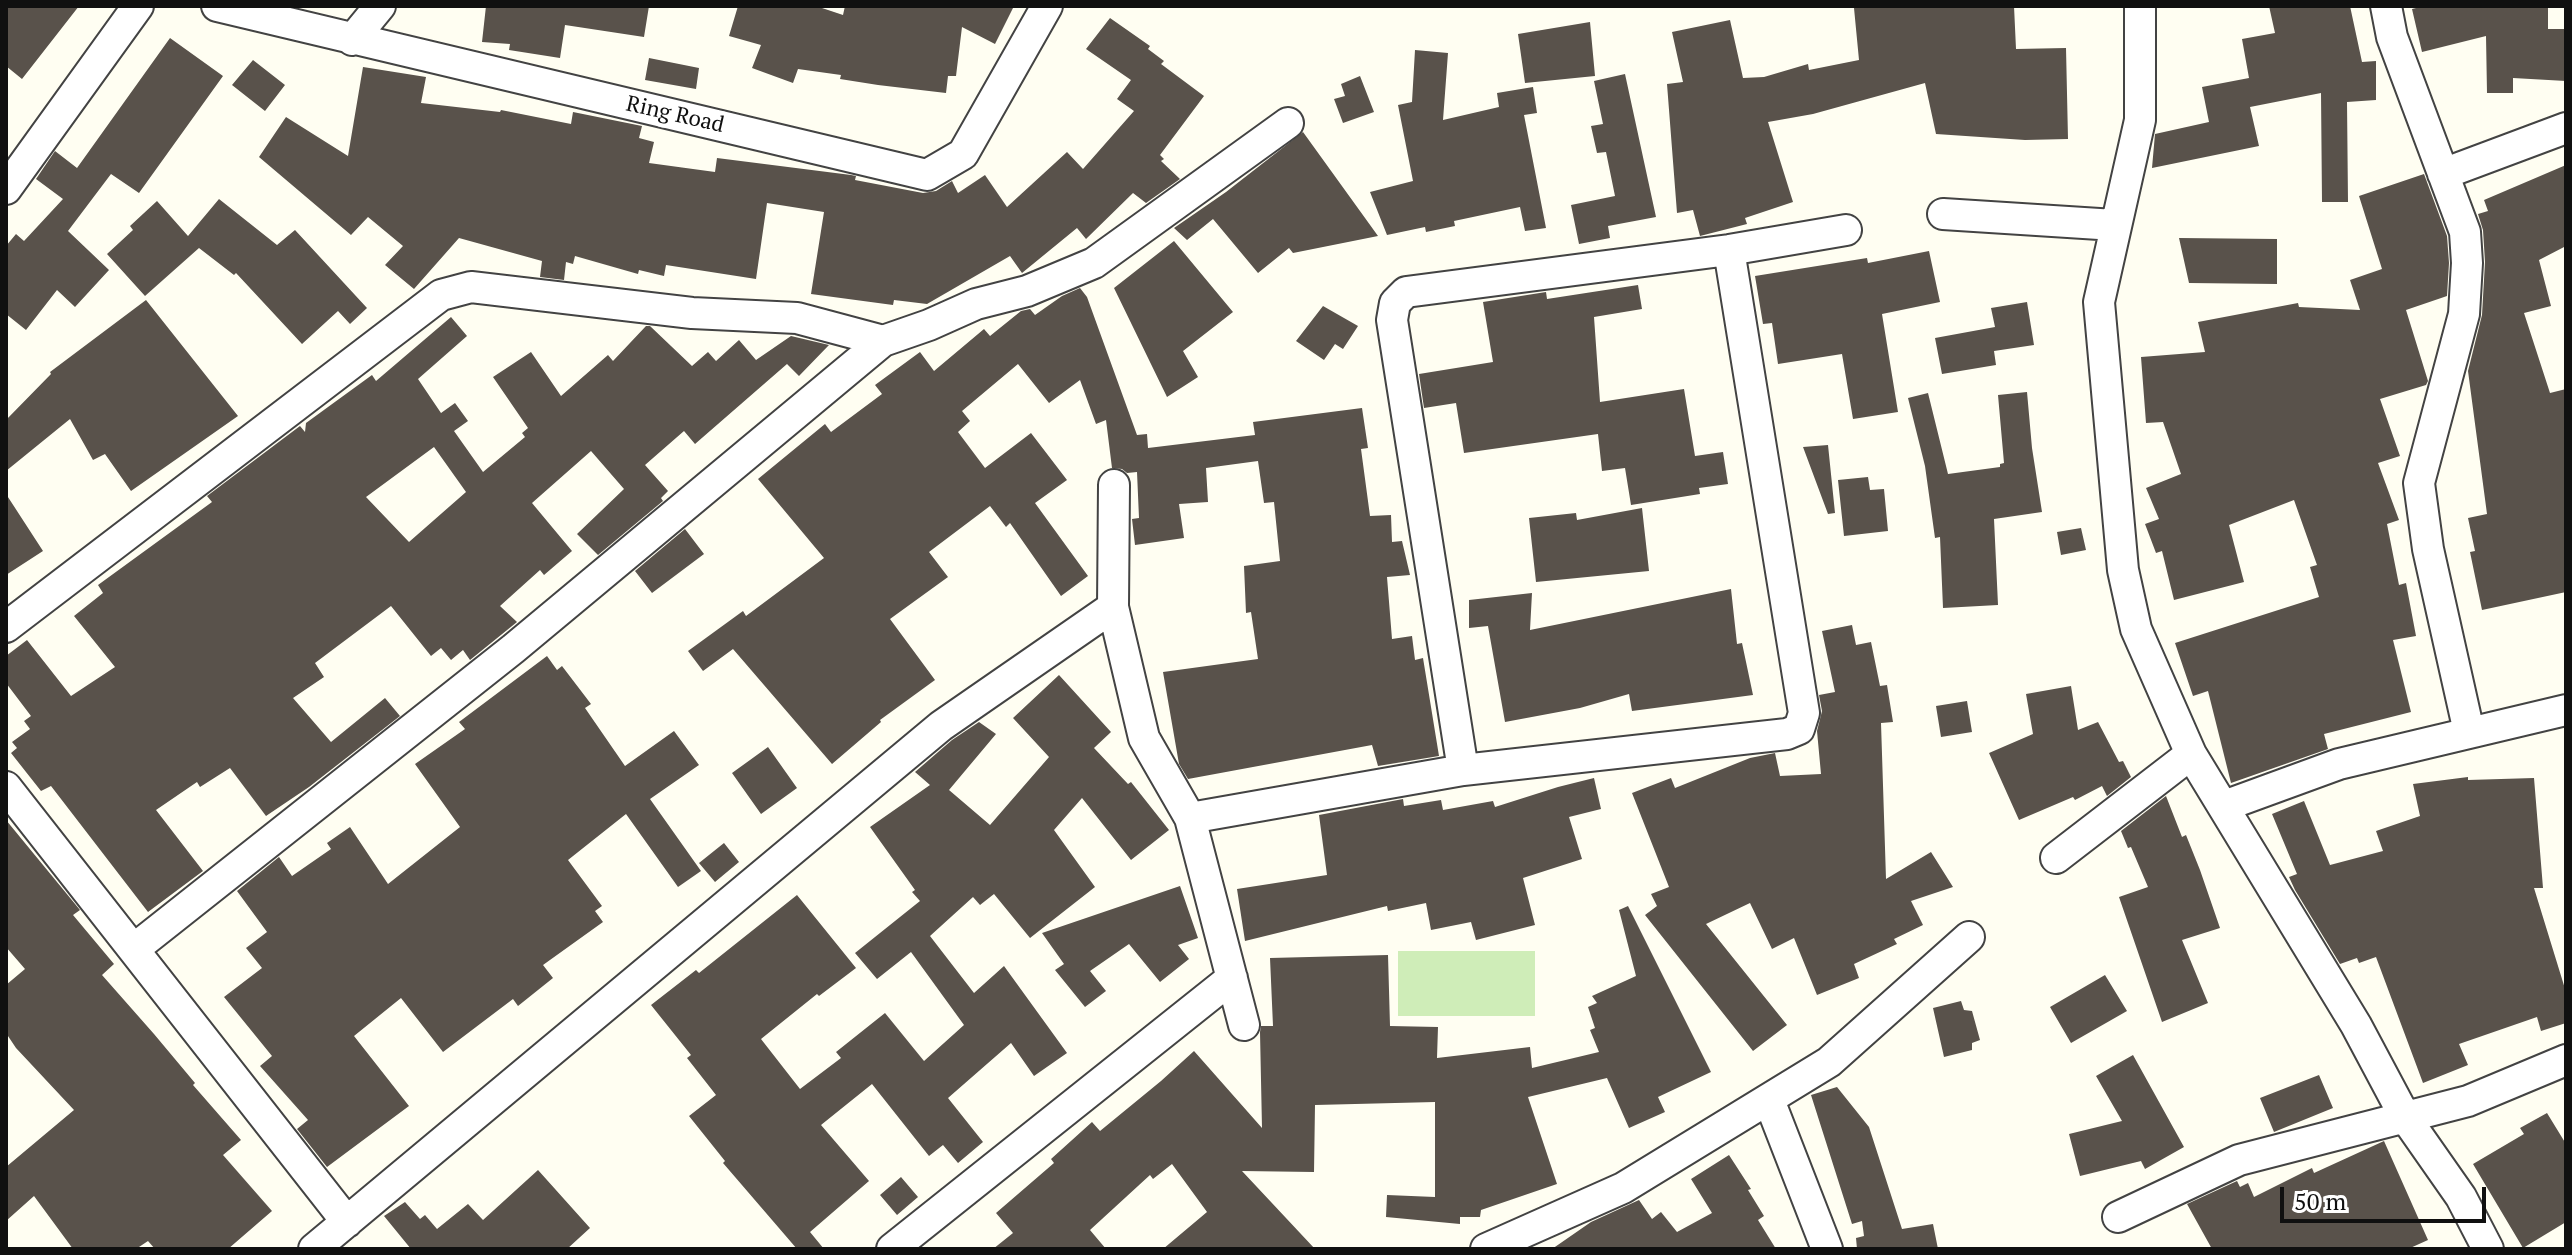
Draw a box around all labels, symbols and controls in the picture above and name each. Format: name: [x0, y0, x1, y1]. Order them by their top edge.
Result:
street label: Ring Road: [623, 91, 727, 139]
scale bar: [2284, 1171, 2490, 1221]
text: 50 m: [2294, 1185, 2346, 1217]

